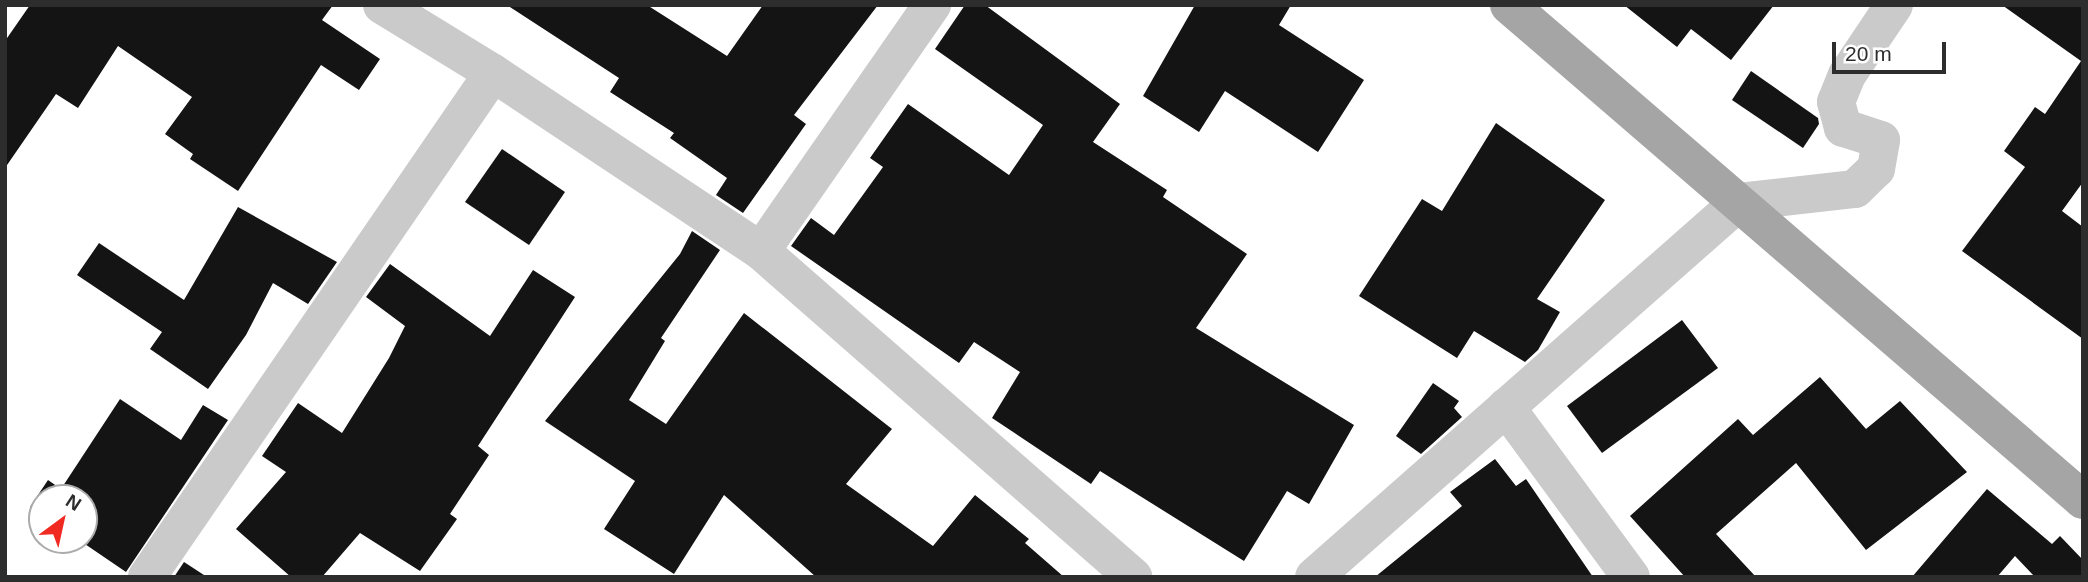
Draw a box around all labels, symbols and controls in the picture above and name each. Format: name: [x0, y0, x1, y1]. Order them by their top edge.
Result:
scale bar: [1836, 28, 1950, 72]
text: 20 m: [1845, 42, 1892, 65]
north arrow: [28, 484, 98, 554]
text: N: [62, 490, 85, 515]

